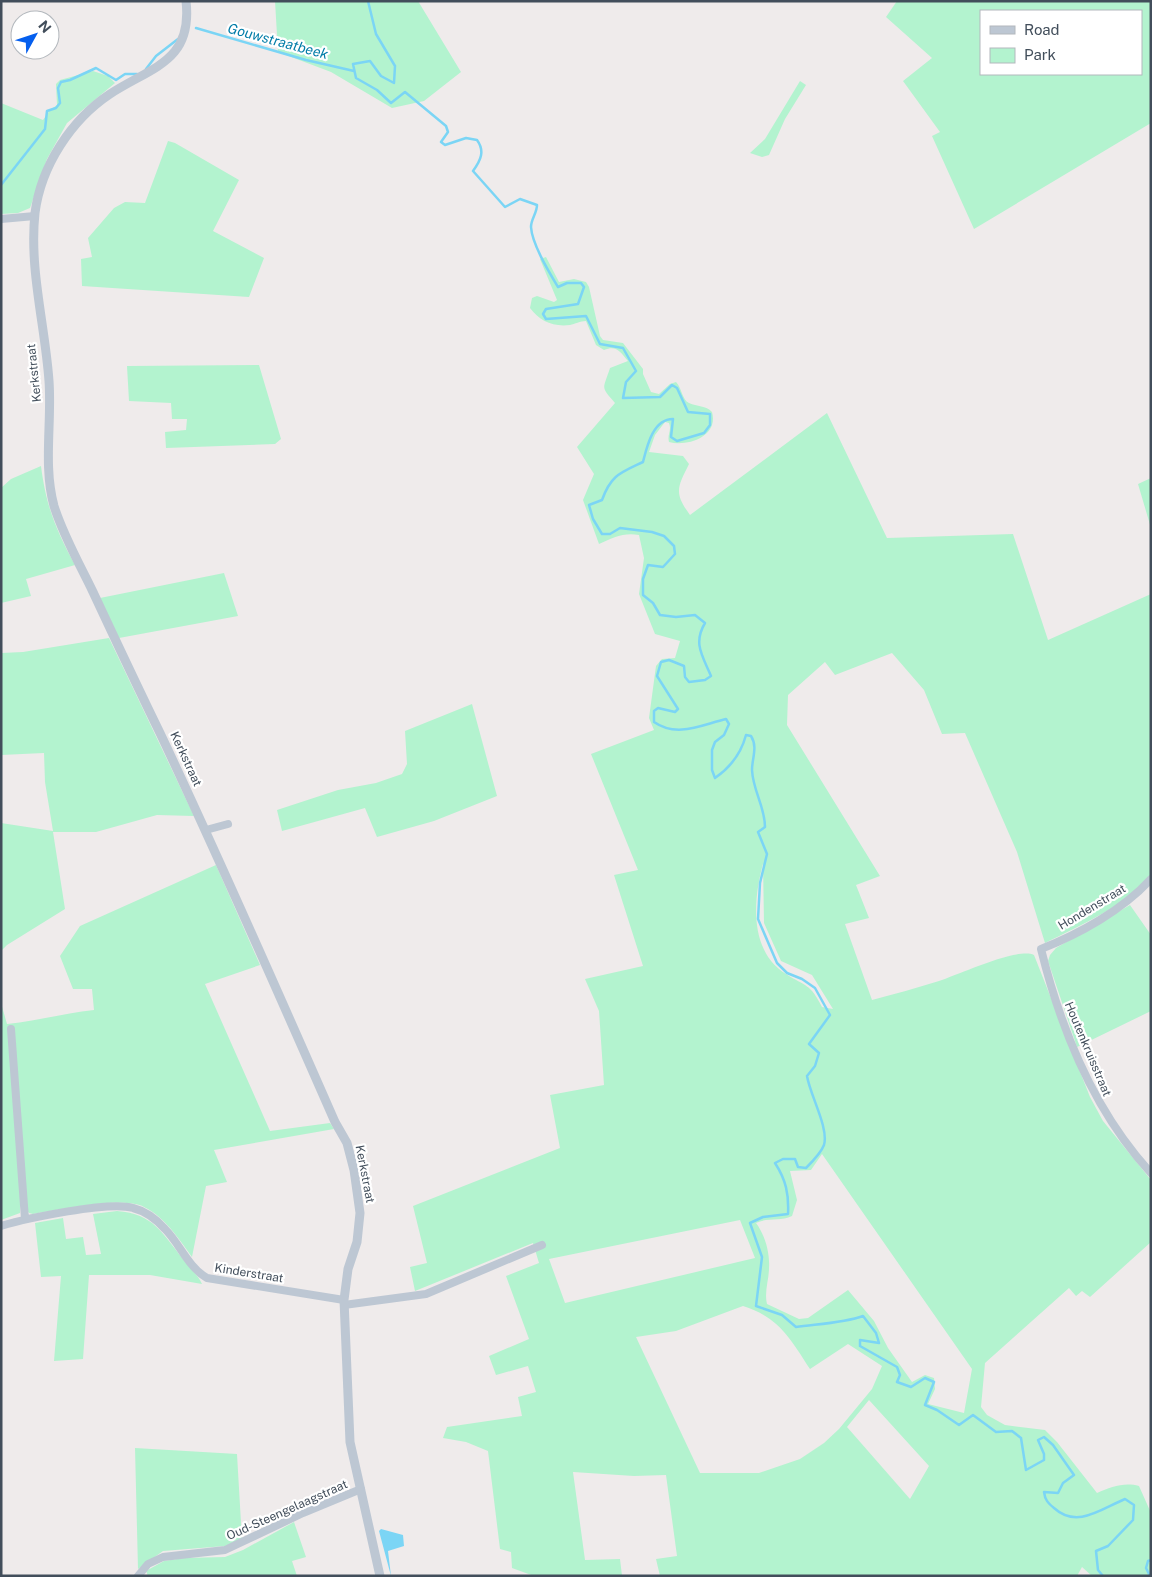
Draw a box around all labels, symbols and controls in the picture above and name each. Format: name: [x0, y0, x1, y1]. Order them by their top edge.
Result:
north arrow: [10, 10, 60, 60]
legend: [980, 10, 1142, 75]
text: N: [35, 17, 55, 36]
water label: Gouwstraatbeek: [226, 20, 330, 62]
text: Road: [1024, 21, 1060, 38]
text: Park: [1024, 46, 1056, 63]
street label: Kerkstraat: [24, 343, 44, 403]
street label: Kerkstraat: [167, 729, 205, 789]
street label: Hondenstraat: [1056, 881, 1129, 933]
street label: Houtenkruisstraat: [1062, 1000, 1114, 1099]
street label: Kerkstraat: [353, 1144, 378, 1204]
street label: Kinderstraat: [214, 1261, 285, 1285]
street label: Oud-Steengelaagstraat: [224, 1477, 350, 1543]

